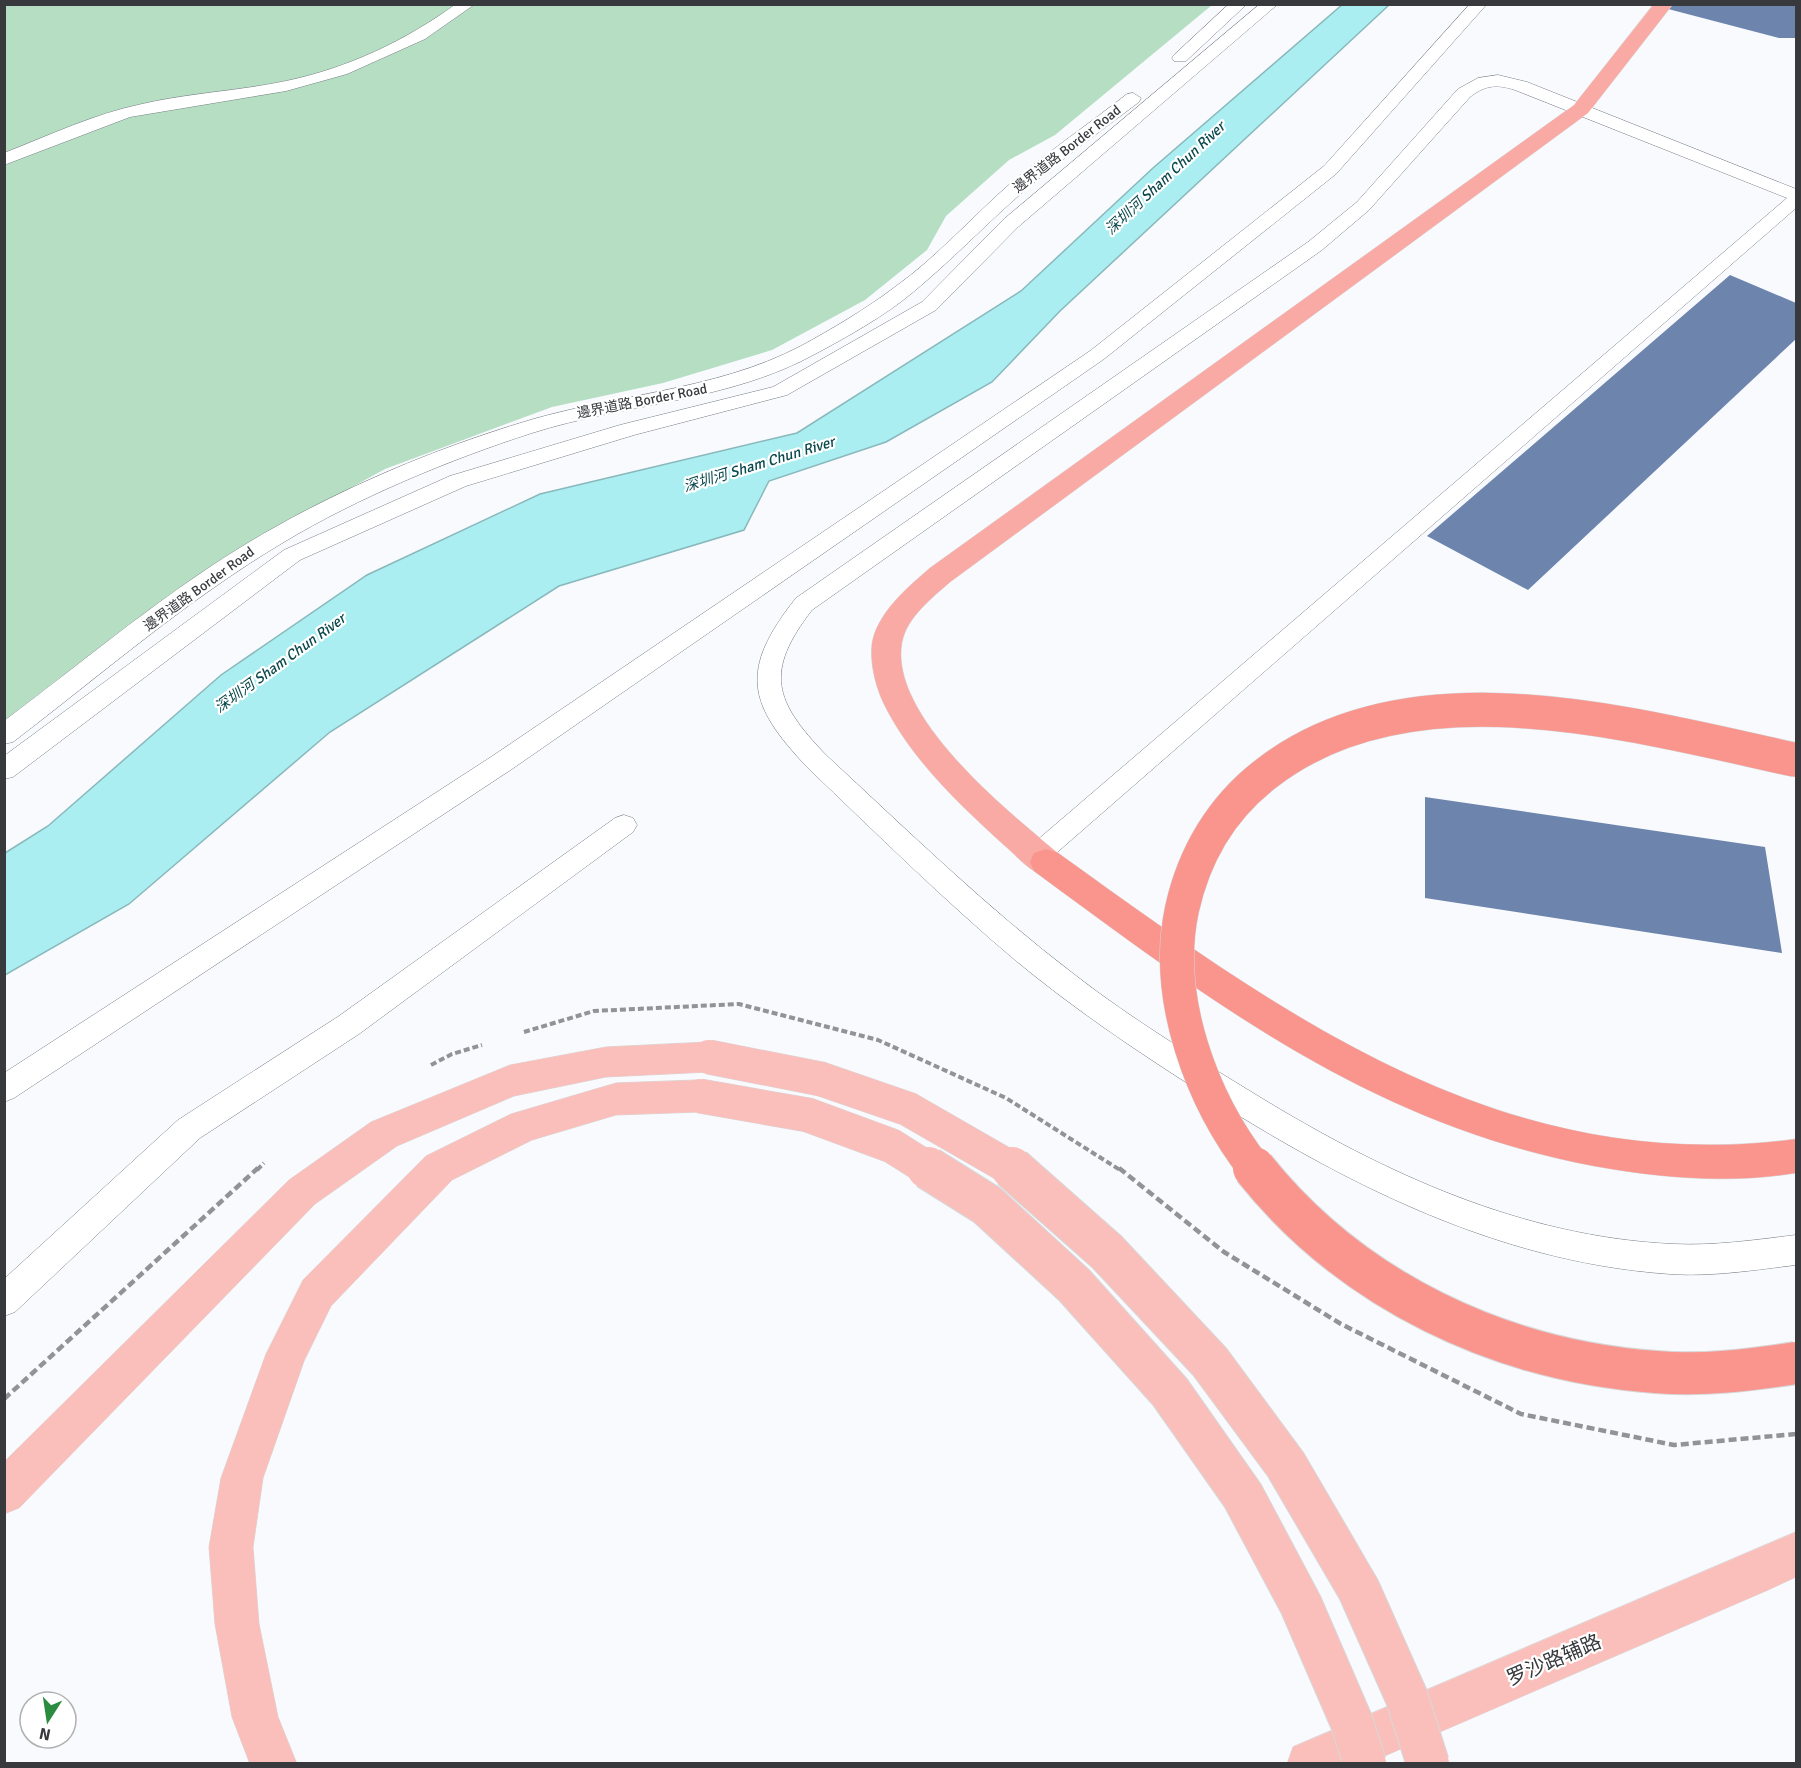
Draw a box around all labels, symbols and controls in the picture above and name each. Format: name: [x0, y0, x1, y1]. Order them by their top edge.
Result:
street label: 邊界道路 Border Road: [1010, 102, 1124, 196]
water label: 深圳河 Sham Chun River: [1101, 116, 1230, 238]
street label: 邊界道路 Border Road: [575, 380, 709, 422]
water label: 深圳河 Sham Chun River: [681, 432, 839, 496]
street label: 邊界道路 Border Road: [140, 543, 258, 635]
water label: 深圳河 Sham Chun River: [211, 608, 351, 716]
street label: 罗沙路辅路: [1503, 1629, 1605, 1691]
north arrow: [18, 1690, 78, 1750]
text: N: [38, 1723, 53, 1745]

